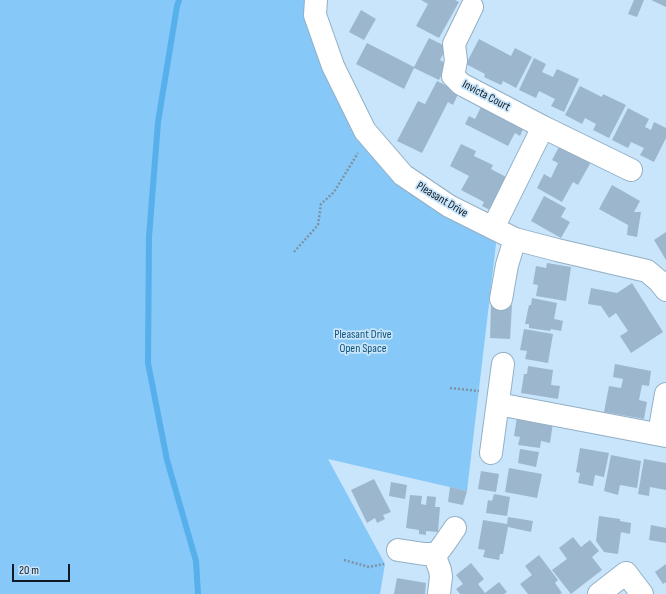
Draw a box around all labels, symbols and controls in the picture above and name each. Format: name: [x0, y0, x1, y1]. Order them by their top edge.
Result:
street label: Invicta Court: [460, 77, 512, 115]
street label: Pleasant Drive: [414, 179, 470, 221]
park label: Pleasant Drive Open Space: [334, 328, 392, 356]
scale bar: [14, 556, 72, 582]
text: 20 m: [19, 563, 39, 578]

